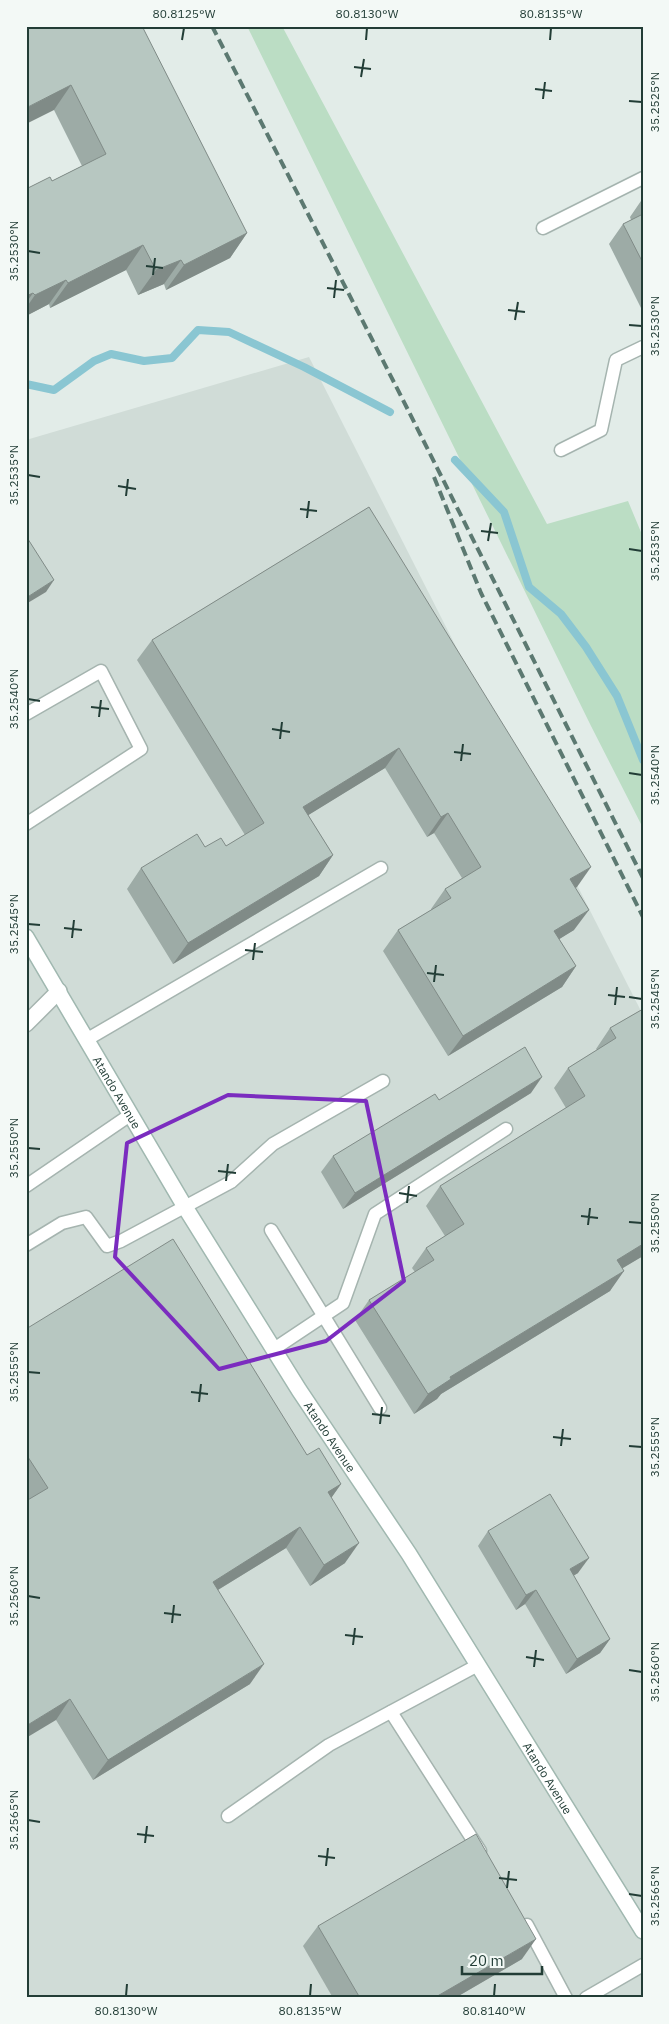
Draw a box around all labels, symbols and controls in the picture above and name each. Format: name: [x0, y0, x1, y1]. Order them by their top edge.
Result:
text: 80.8125°W: [153, 6, 216, 21]
text: 80.8130°W: [336, 6, 399, 21]
text: 80.8135°W: [520, 6, 583, 21]
text: 35.2525°N: [647, 72, 662, 132]
text: 35.2530°N: [6, 221, 21, 281]
text: 35.2530°N: [647, 296, 662, 356]
text: 35.2535°N: [6, 445, 21, 505]
text: 35.2535°N: [647, 521, 662, 581]
text: 35.2540°N: [6, 669, 21, 729]
text: 35.2540°N: [647, 745, 662, 805]
text: 35.2545°N: [6, 894, 21, 954]
text: 35.2545°N: [647, 969, 662, 1029]
street label: Atando Avenue: [90, 1053, 145, 1131]
text: 35.2550°N: [6, 1118, 21, 1178]
text: 35.2550°N: [647, 1193, 662, 1253]
text: 35.2555°N: [6, 1342, 21, 1402]
street label: Atando Avenue: [301, 1398, 359, 1475]
text: 35.2555°N: [647, 1417, 662, 1477]
text: 35.2560°N: [6, 1566, 21, 1626]
text: 35.2560°N: [647, 1642, 662, 1702]
street label: Atando Avenue: [520, 1739, 576, 1817]
text: 35.2565°N: [6, 1790, 21, 1850]
text: 35.2565°N: [647, 1866, 662, 1926]
scale bar: [462, 1944, 542, 1976]
text: 20 m: [469, 1951, 504, 1970]
text: 80.8130°W: [95, 2003, 158, 2018]
text: 80.8135°W: [279, 2003, 342, 2018]
text: 80.8140°W: [463, 2003, 526, 2018]

